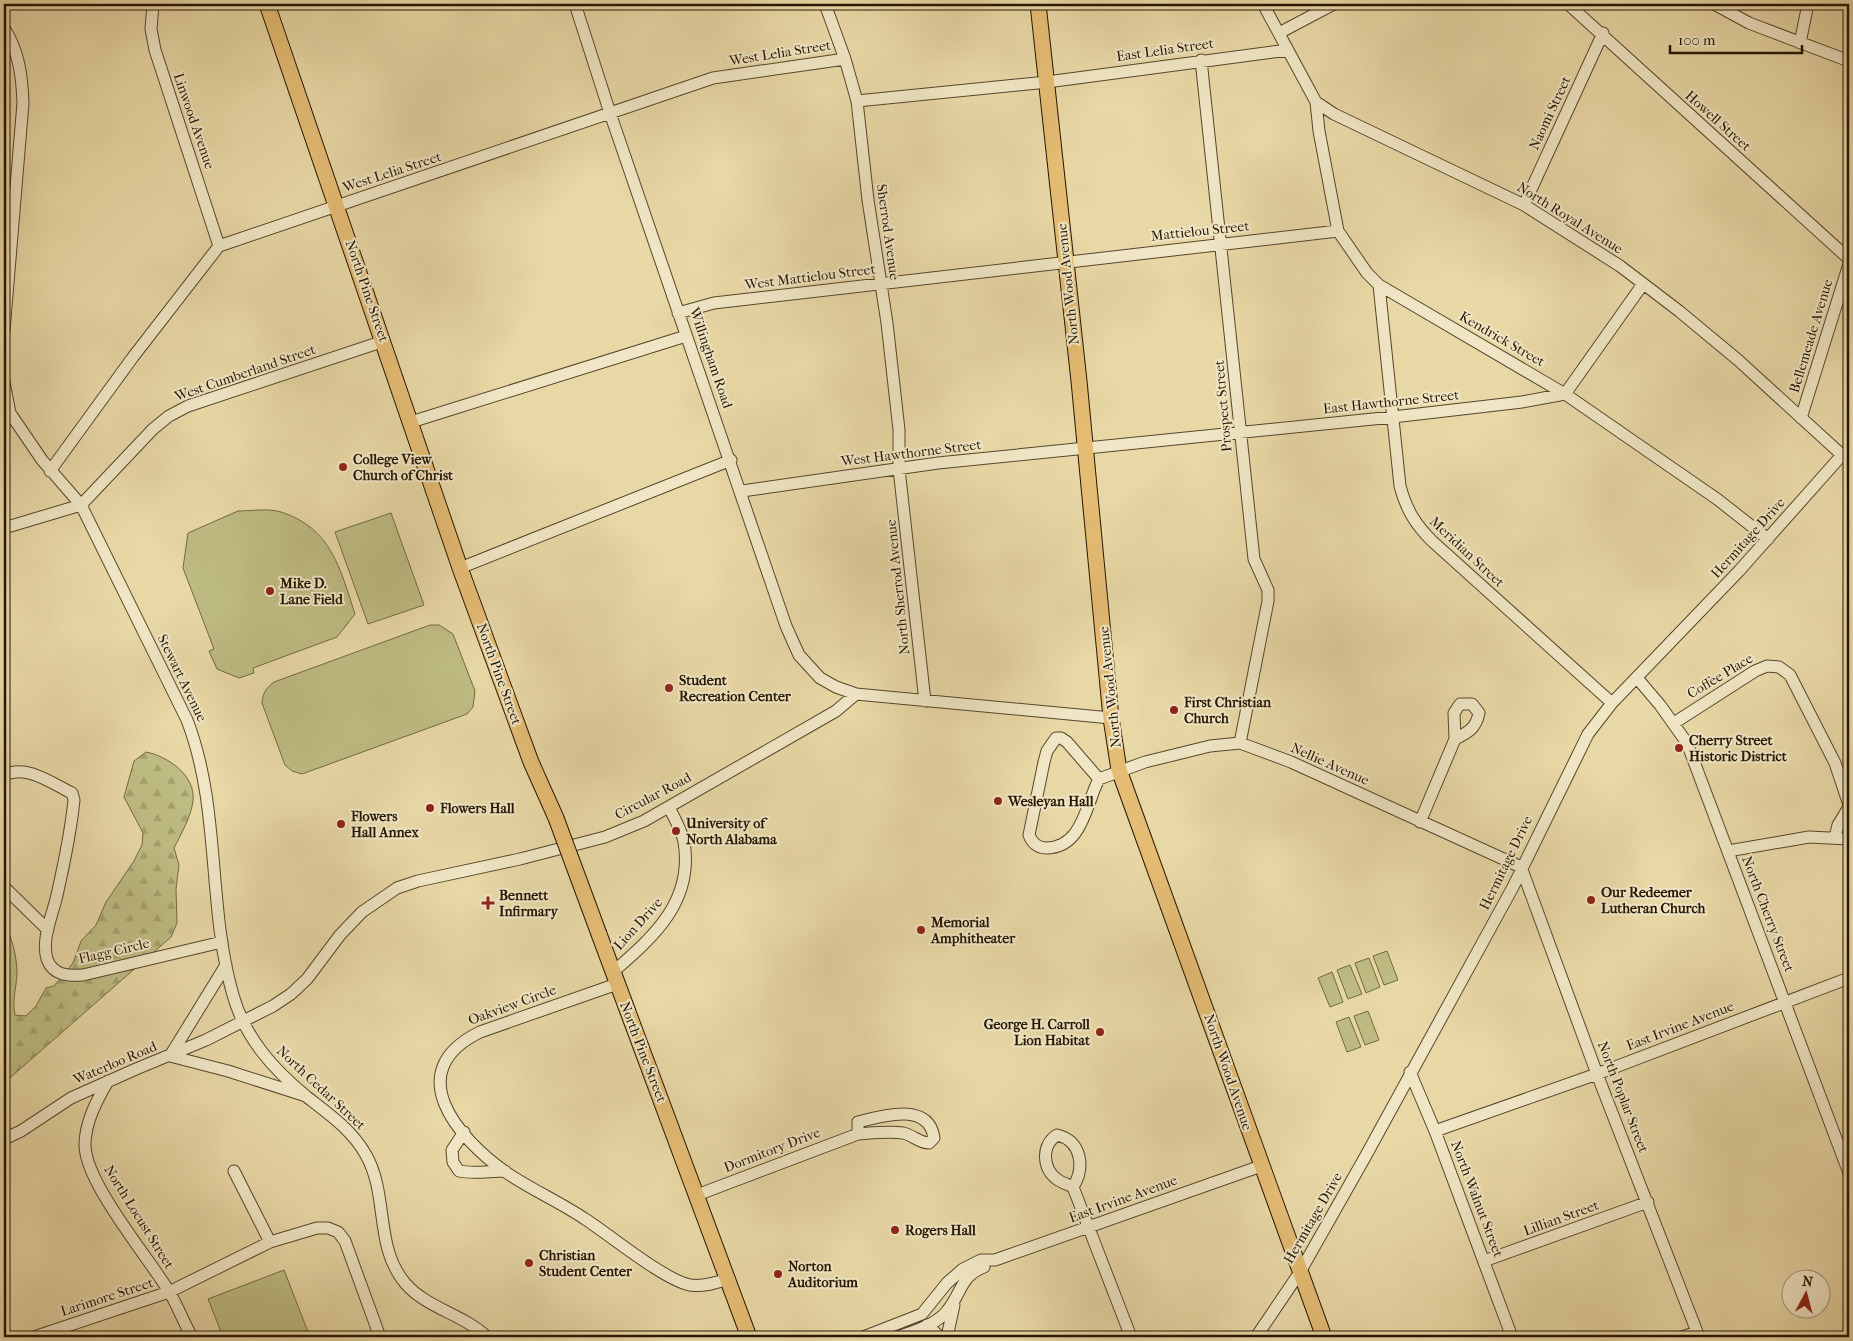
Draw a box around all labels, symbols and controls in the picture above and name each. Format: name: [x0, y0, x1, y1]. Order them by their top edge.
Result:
scale bar: [1670, 22, 1803, 54]
text: 100 m: [1678, 31, 1716, 49]
street label: East Lelia Street: [1115, 35, 1215, 65]
street label: West Lelia Street: [727, 37, 832, 70]
street label: Linwood Avenue: [170, 71, 218, 171]
street label: Naomi Street: [1525, 73, 1575, 153]
street label: Howell Street: [1682, 87, 1754, 155]
street label: West Lelia Street: [340, 148, 443, 196]
street label: North Royal Avenue: [1514, 179, 1626, 257]
street label: Sherrod Avenue: [873, 183, 903, 281]
street label: Mattielou Street: [1150, 217, 1250, 245]
street label: North Wood Avenue: [1053, 222, 1083, 346]
street label: North Pine Street: [342, 238, 392, 344]
street label: West Mattielou Street: [743, 261, 876, 294]
street label: Bellemeade Avenue: [1786, 277, 1836, 395]
street label: Willingham Road: [685, 304, 736, 411]
street label: Kendrick Street: [1456, 308, 1548, 370]
street label: West Cumberland Street: [171, 341, 318, 405]
street label: Prospect Street: [1211, 359, 1235, 453]
street label: East Hawthorne Street: [1322, 386, 1460, 418]
street label: West Hawthorne Street: [839, 436, 982, 470]
place label: College View Church of Christ: [353, 451, 454, 484]
marker: College View Church of Christ: [337, 461, 349, 473]
street label: Hermitage Drive: [1707, 494, 1789, 582]
street label: Meridian Street: [1426, 513, 1508, 591]
street label: North Sherrod Avenue: [882, 518, 914, 655]
place label: Mike D. Lane Field: [279, 575, 344, 608]
marker: Mike D. Lane Field: [264, 585, 276, 597]
street label: North Pine Street: [473, 621, 525, 727]
street label: North Wood Avenue: [1095, 625, 1125, 749]
street label: Stewart Avenue: [154, 632, 210, 724]
street label: Coffee Place: [1684, 650, 1756, 702]
place label: Student Recreation Center: [679, 672, 792, 705]
marker: Student Recreation Center: [663, 682, 675, 694]
place label: First Christian Church: [1183, 694, 1272, 727]
marker: First Christian Church: [1168, 704, 1180, 716]
place label: Cherry Street Historic District: [1689, 732, 1788, 765]
street label: Nellie Avenue: [1288, 739, 1372, 789]
marker: Cherry Street Historic District: [1673, 742, 1685, 754]
street label: Circular Road: [612, 769, 694, 823]
place label: Wesleyan Hall: [1007, 793, 1094, 810]
marker: Wesleyan Hall: [992, 795, 1004, 807]
place label: Flowers Hall: [439, 800, 515, 817]
marker: Flowers Hall: [424, 802, 436, 814]
place label: Flowers Hall Annex: [350, 808, 419, 841]
street label: Hermitage Drive: [1476, 813, 1536, 913]
place label: University of North Alabama: [685, 815, 777, 848]
marker: Flowers Hall Annex: [335, 818, 347, 830]
marker: University of North Alabama: [670, 825, 682, 837]
street label: North Cherry Street: [1738, 854, 1798, 974]
place label: Our Redeemer Lutheran Church: [1601, 884, 1707, 917]
place label: Bennett Infirmary: [499, 887, 559, 920]
street label: Lion Drive: [610, 894, 666, 954]
marker: Our Redeemer Lutheran Church: [1585, 894, 1597, 906]
marker: Bennett Infirmary: [481, 896, 495, 910]
place label: Memorial Amphitheater: [930, 914, 1016, 947]
marker: Memorial Amphitheater: [915, 924, 927, 936]
street label: Flagg Circle: [77, 935, 151, 967]
street label: Oakview Circle: [466, 981, 558, 1029]
street label: East Irvine Avenue: [1624, 998, 1736, 1054]
street label: North Pine Street: [616, 999, 670, 1105]
street label: North Wood Avenue: [1200, 1012, 1256, 1133]
place label: George H. Carroll Lion Habitat: [984, 1016, 1091, 1049]
marker: George H. Carroll Lion Habitat: [1094, 1026, 1106, 1038]
street label: Waterloo Road: [70, 1038, 160, 1089]
street label: North Poplar Street: [1594, 1039, 1652, 1155]
street label: North Cedar Street: [273, 1042, 369, 1134]
street label: Dormitory Drive: [721, 1124, 823, 1176]
street label: North Walnut Street: [1447, 1138, 1507, 1260]
street label: North Locust Street: [100, 1162, 178, 1272]
street label: Hermitage Drive: [1280, 1169, 1346, 1267]
street label: East Irvine Avenue: [1067, 1172, 1180, 1226]
street label: Lillian Street: [1521, 1197, 1601, 1239]
place label: Rogers Hall: [905, 1222, 976, 1239]
marker: Rogers Hall: [889, 1224, 901, 1236]
place label: Christian Student Center: [539, 1247, 633, 1280]
marker: Christian Student Center: [523, 1257, 535, 1269]
place label: Norton Auditorium: [787, 1258, 858, 1291]
marker: Norton Auditorium: [772, 1268, 784, 1280]
north arrow: [1780, 1268, 1830, 1318]
text: N: [1801, 1273, 1814, 1291]
street label: Larimore Street: [59, 1274, 155, 1320]

